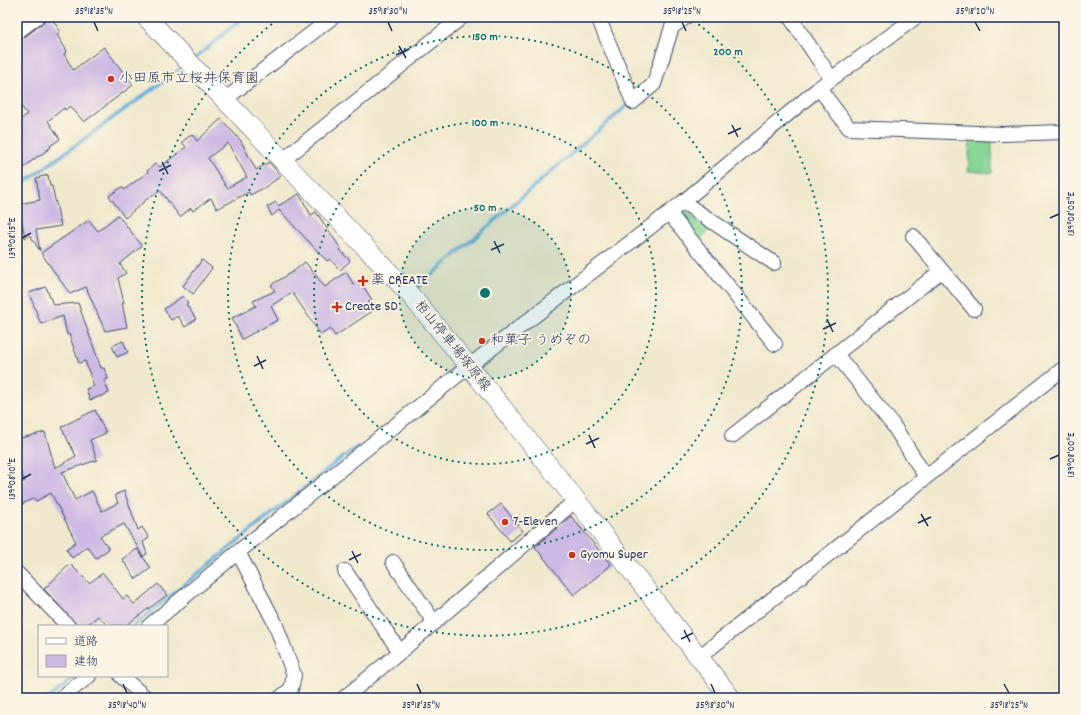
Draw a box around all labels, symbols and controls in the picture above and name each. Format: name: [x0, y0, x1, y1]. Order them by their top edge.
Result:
text: 35°18'35"N: [75, 5, 113, 19]
text: 35°18'30"N: [369, 5, 407, 19]
text: 35°18'25"N: [663, 5, 701, 19]
text: 35°18'20"N: [956, 5, 994, 19]
text: 150 m: [472, 29, 498, 46]
text: 200 m: [713, 44, 743, 61]
place label: 小田原市立桜井保育園: [119, 69, 259, 89]
marker: 小田原市立桜井保育園: [106, 74, 116, 84]
text: 100 m: [472, 115, 498, 132]
text: 139°08'05"E: [1065, 192, 1079, 236]
text: 50 m: [473, 200, 497, 217]
text: 139°08'15"E: [6, 217, 20, 258]
place label: 薬 CREATE: [371, 271, 429, 291]
marker: 薬 CREATE: [358, 276, 368, 286]
centre of rings: [478, 286, 492, 300]
street label: 栢山停車場塚原線: [409, 296, 495, 396]
place label: Create SD: [345, 297, 398, 317]
marker: Create SD: [332, 302, 342, 312]
place label: 和菓子 うめぞの: [490, 331, 591, 351]
marker: 和菓子 うめぞの: [477, 336, 487, 346]
text: 139°08'00"E: [1065, 432, 1079, 477]
text: 139°08'10"E: [6, 458, 20, 500]
place label: 7-Eleven: [513, 512, 557, 532]
marker: 7-Eleven: [500, 517, 510, 527]
place label: Gyomu Super: [580, 545, 649, 565]
marker: Gyomu Super: [567, 550, 577, 560]
legend: [38, 625, 168, 677]
text: 道路: [74, 634, 98, 651]
text: 建物: [74, 654, 98, 671]
text: 35°18'40"N: [108, 699, 146, 713]
text: 35°18'35"N: [402, 699, 440, 713]
text: 35°18'30"N: [696, 699, 734, 713]
text: 35°18'25"N: [990, 699, 1028, 713]

